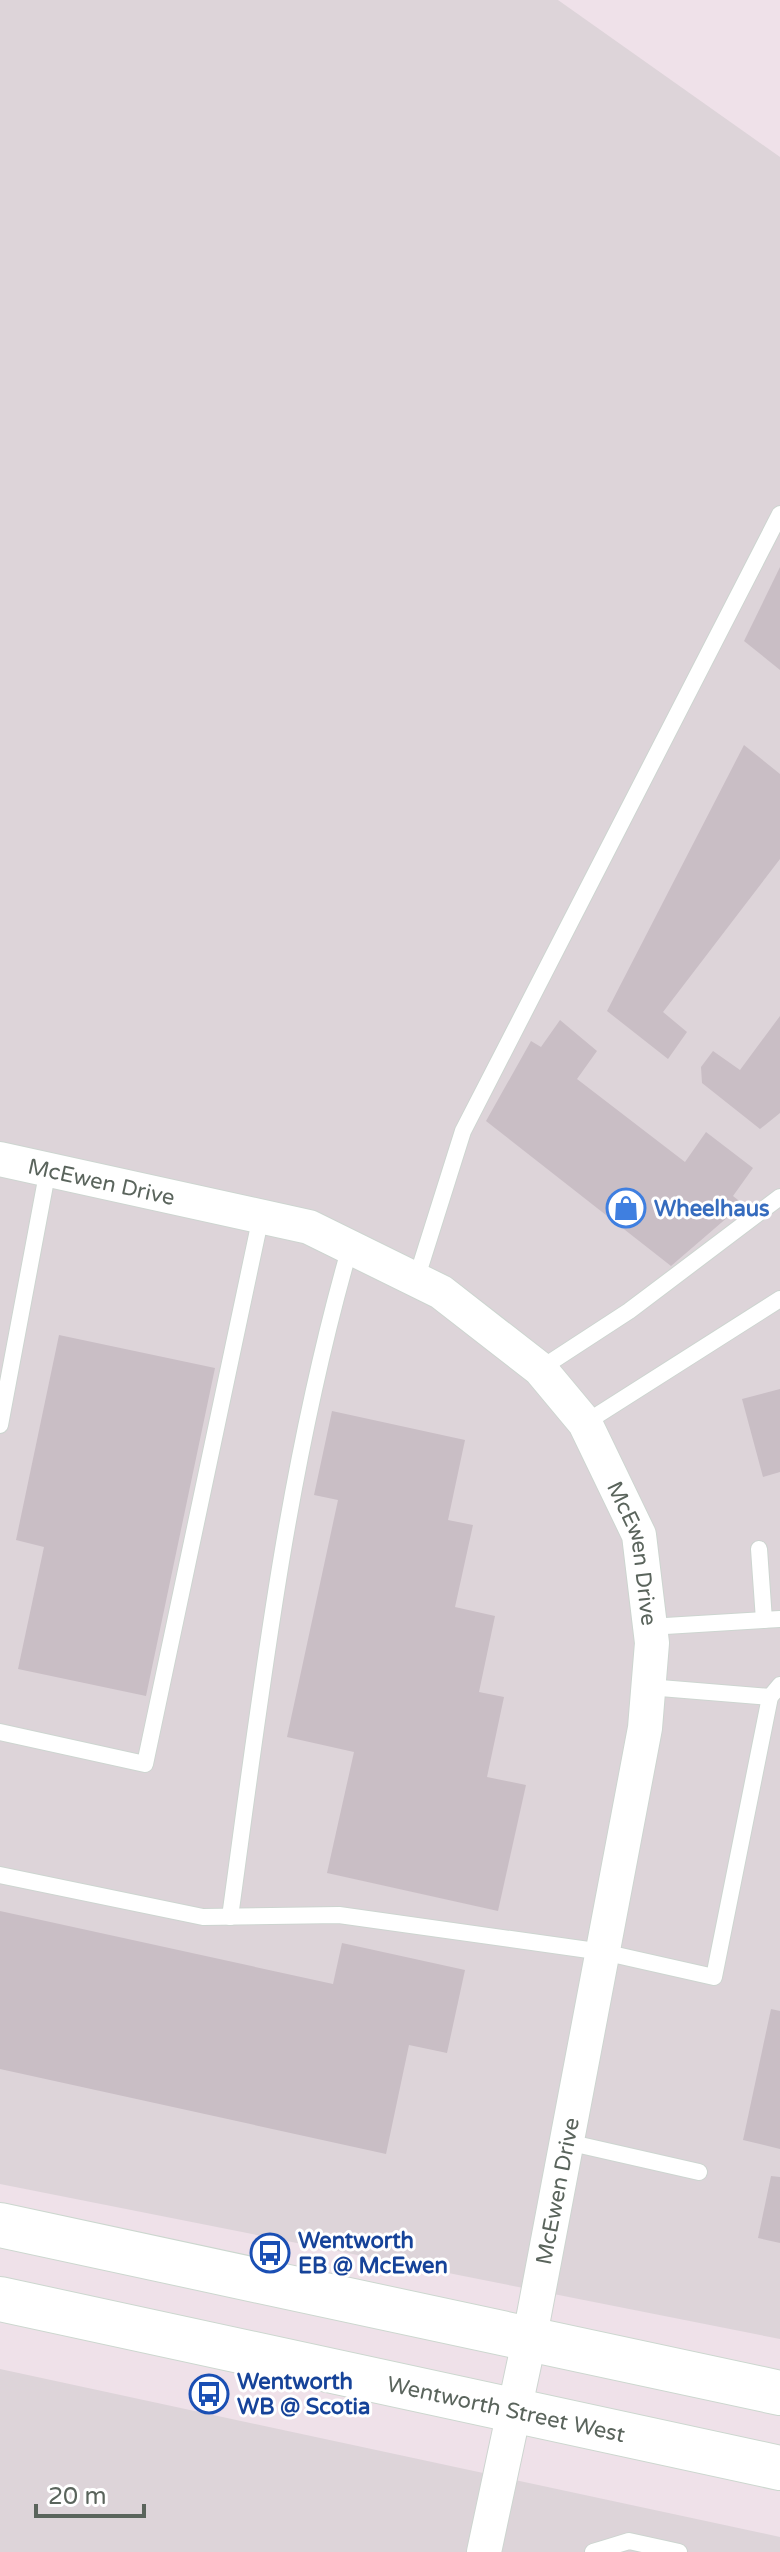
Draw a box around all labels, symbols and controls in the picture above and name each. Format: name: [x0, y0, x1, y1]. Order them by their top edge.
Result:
street label: McEwen Drive: [26, 1154, 177, 1211]
shop icon: Wheelhaus: [605, 1187, 647, 1229]
place label: Wheelhaus: [654, 1196, 770, 1222]
street label: McEwen Drive: [601, 1477, 662, 1627]
street label: McEwen Drive: [531, 2115, 585, 2267]
place label: Wentworth EB @ McEwen: [298, 2228, 448, 2279]
bus stop icon: Wentworth EB @ McEwen: [249, 2232, 291, 2274]
place label: Wentworth WB @ Scotia: [237, 2369, 370, 2420]
street label: Wentworth Street West: [385, 2371, 628, 2448]
bus stop icon: Wentworth WB @ Scotia: [188, 2373, 230, 2415]
scale bar: [36, 2468, 144, 2518]
text: 20 m: [48, 2482, 106, 2511]

